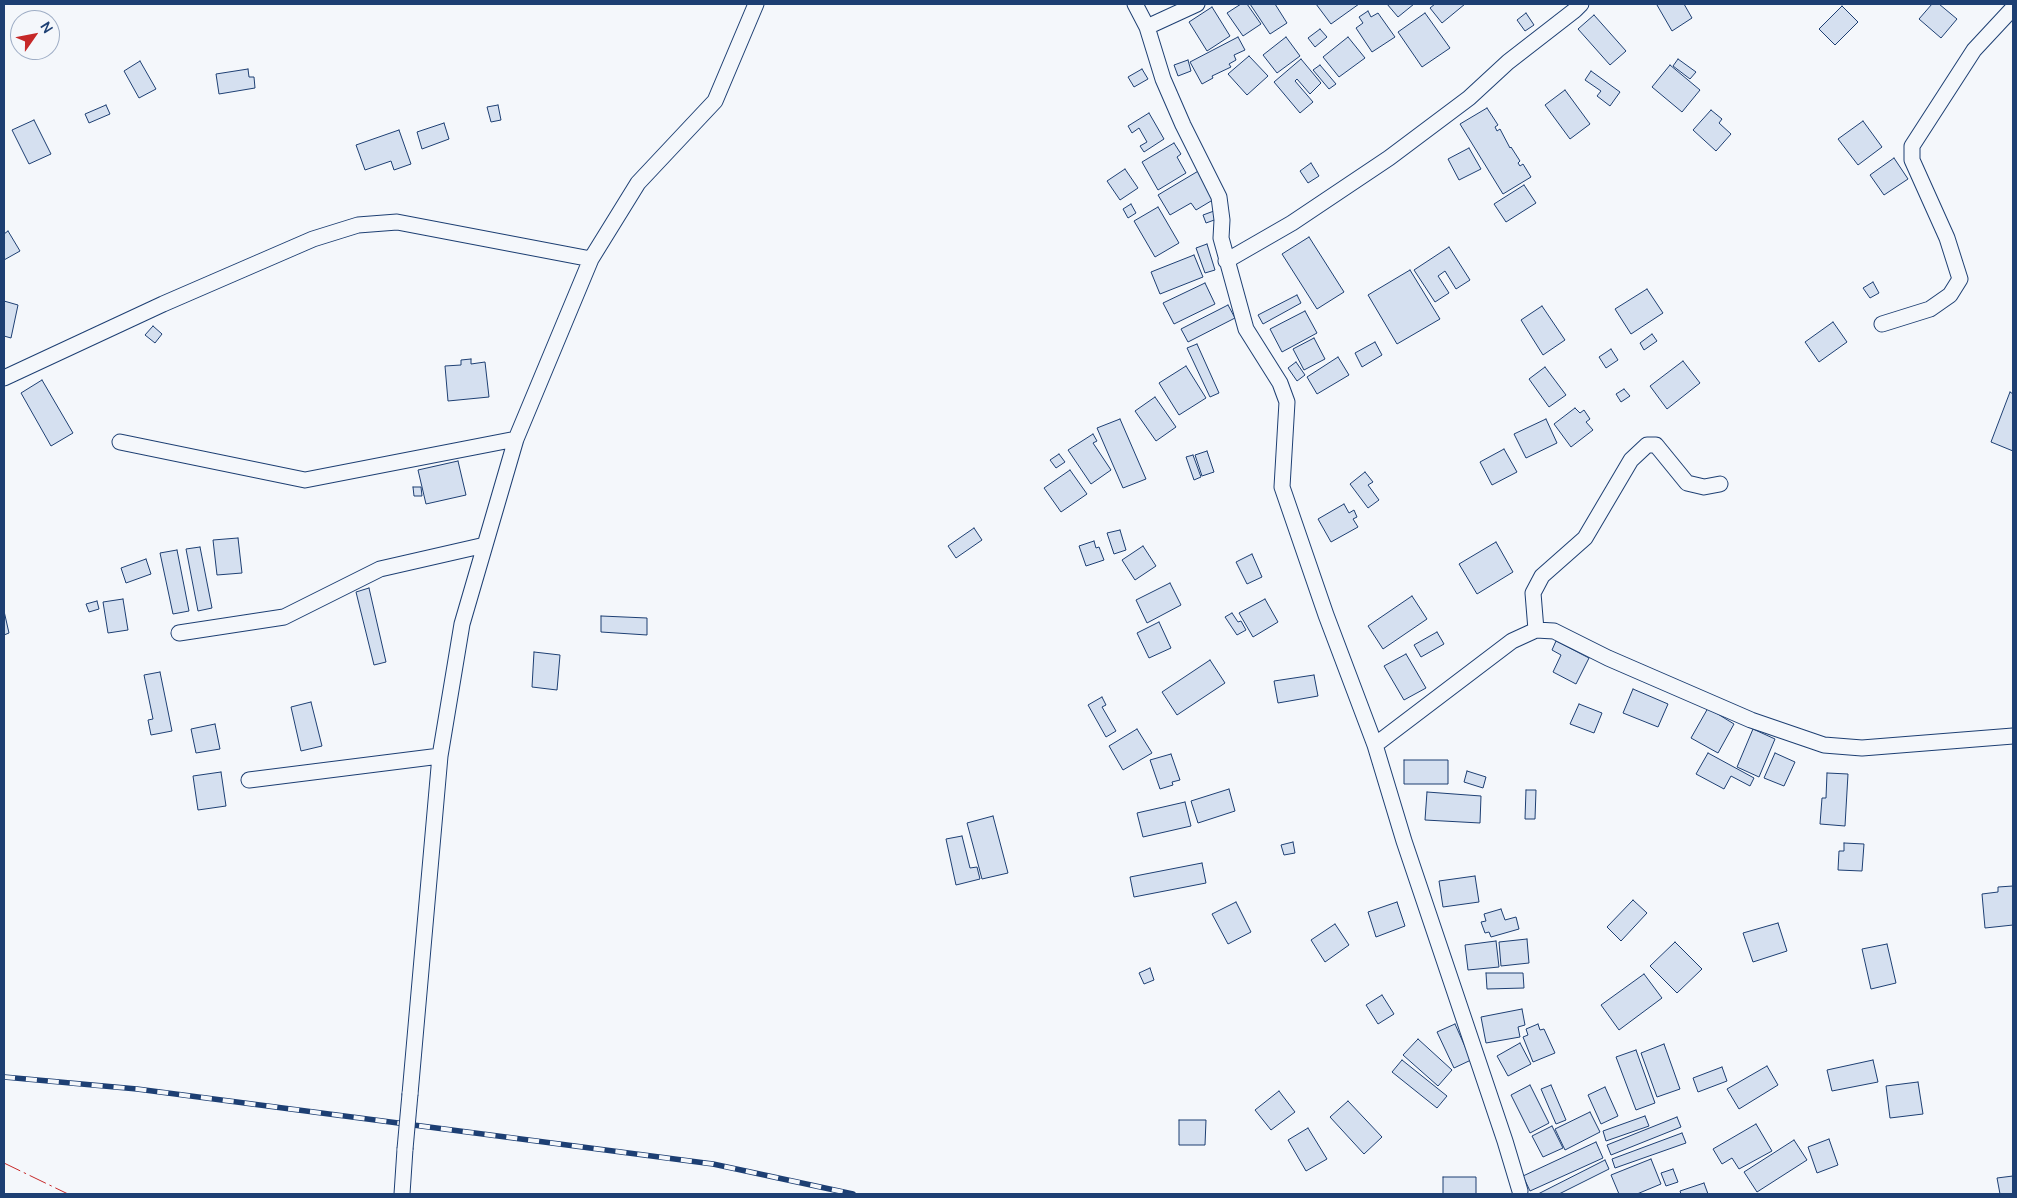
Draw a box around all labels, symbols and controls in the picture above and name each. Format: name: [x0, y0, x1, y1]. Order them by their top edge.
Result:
north arrow: [10, 10, 60, 60]
text: N: [36, 18, 58, 36]

